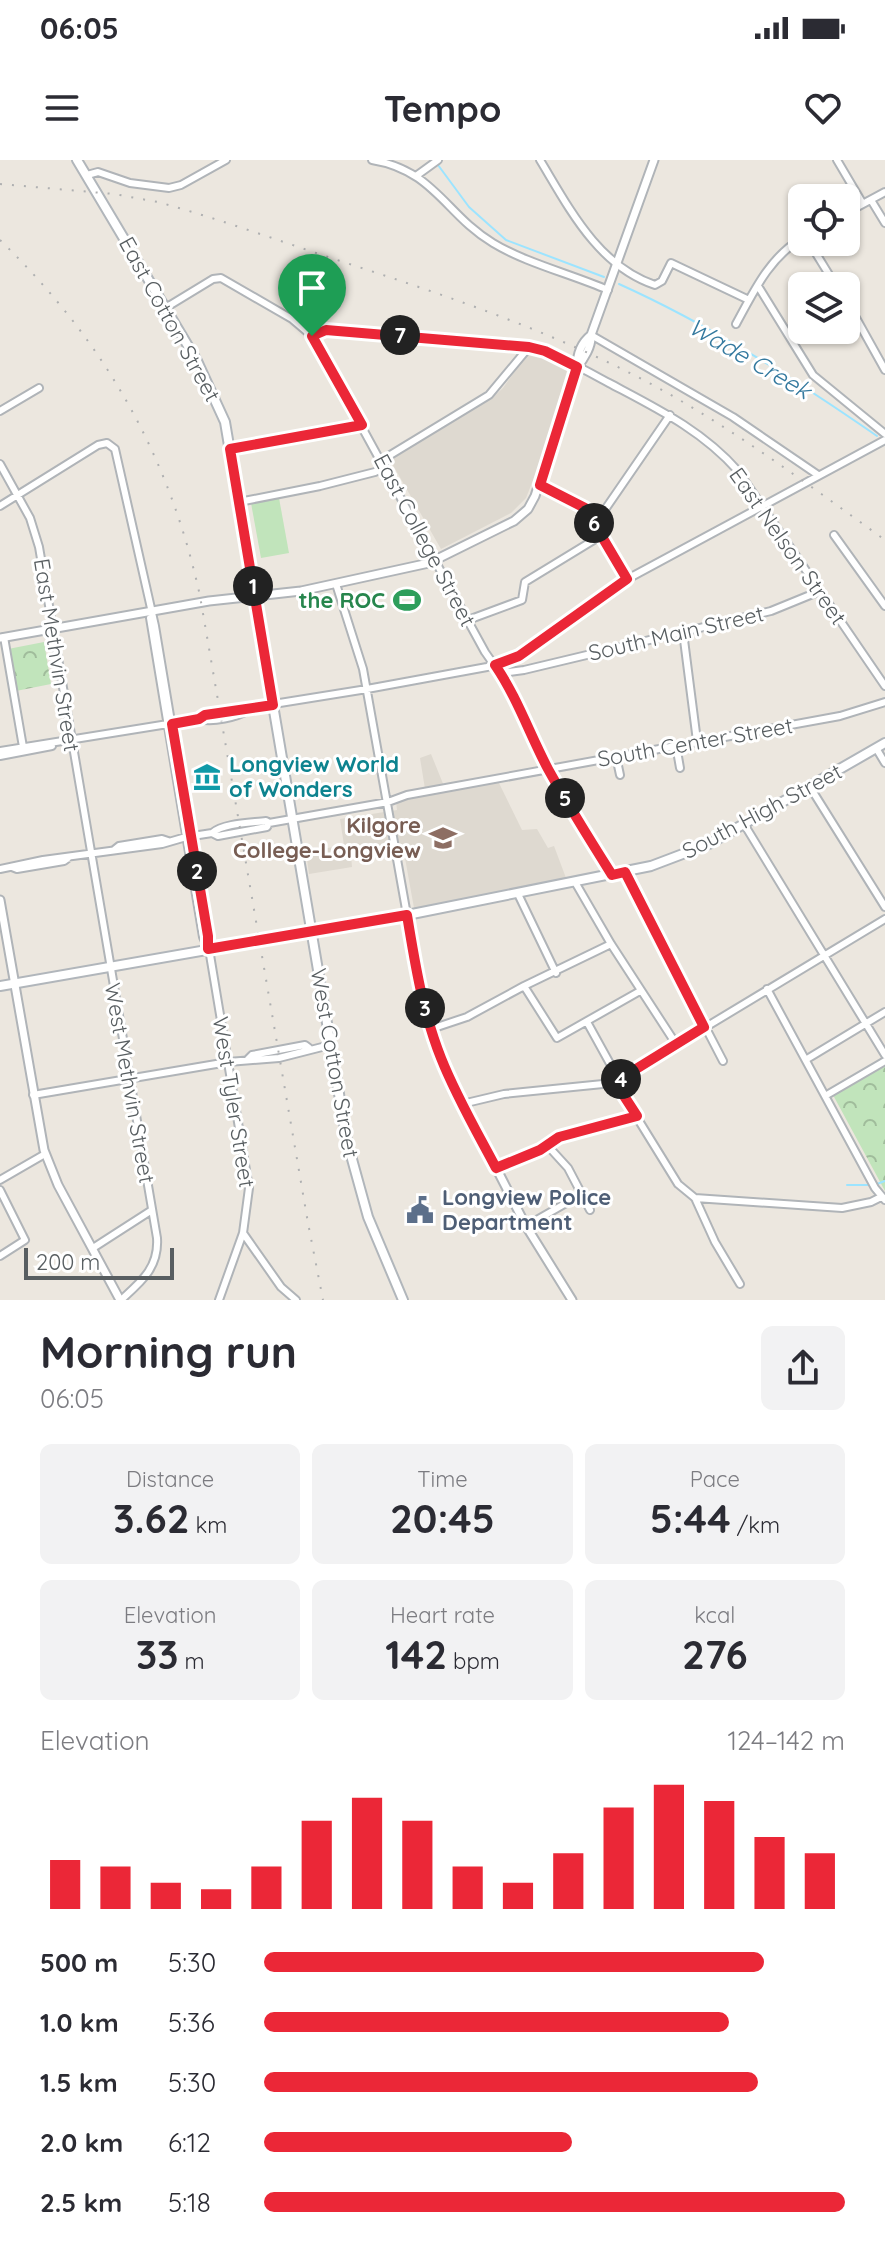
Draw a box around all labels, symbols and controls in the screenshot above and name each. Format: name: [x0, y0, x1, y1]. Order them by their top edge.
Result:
text: 06:05: [40, 9, 119, 47]
icon: menu: [40, 86, 84, 130]
text: Tempo: [384, 86, 501, 131]
icon: heart: [801, 86, 845, 130]
map controls: [788, 184, 860, 344]
button: locate: [788, 184, 860, 256]
street label: East Cotton Street: [113, 232, 227, 406]
pin: [278, 254, 346, 336]
icon: arrive: [290, 266, 334, 310]
button: layers: [788, 272, 860, 344]
water label: Wade Creek: [683, 311, 818, 406]
pin: 7: [380, 315, 420, 355]
text: 7: [394, 321, 406, 349]
street label: East College Street: [368, 449, 482, 631]
street label: East Nelson Street: [723, 462, 853, 630]
pin: 6: [574, 503, 614, 543]
text: 6: [588, 509, 600, 537]
street label: East Methvin Street: [28, 556, 86, 754]
pin: 1: [233, 566, 273, 606]
text: 1: [249, 572, 257, 600]
sports icon: the ROC: [392, 585, 422, 615]
place label: the ROC: [299, 586, 385, 614]
street label: South Main Street: [586, 599, 766, 667]
street label: South Center Street: [595, 711, 795, 773]
place label: Longview World of Wonders: [229, 750, 399, 803]
street label: South High Street: [677, 757, 847, 865]
museum icon: Longview World of Wonders: [192, 762, 222, 792]
pin: 5: [545, 778, 585, 818]
text: 5: [559, 784, 571, 812]
place label: Kilgore College-Longview: [233, 811, 421, 864]
school or university icon: Kilgore College-Longview: [428, 823, 458, 853]
pin: 2: [177, 851, 217, 891]
text: 2: [191, 857, 203, 885]
street label: West Cotton Street: [305, 966, 365, 1160]
street label: West Methvin Street: [99, 981, 161, 1185]
pin: 3: [405, 988, 445, 1028]
text: 3: [419, 994, 431, 1022]
street label: West Tyler Street: [207, 1014, 261, 1190]
pin: 4: [601, 1059, 641, 1099]
text: 4: [615, 1065, 627, 1093]
place label: Longview Police Department: [442, 1183, 611, 1236]
public building icon: Longview Police Department: [405, 1195, 435, 1225]
scale bar: [24, 1244, 174, 1280]
text: 200 m: [36, 1248, 100, 1276]
text: Morning run: [40, 1324, 297, 1379]
button: share: [761, 1326, 845, 1410]
text: 06:05: [40, 1382, 104, 1415]
text: Distance: [126, 1465, 214, 1493]
text: Time: [417, 1465, 468, 1493]
text: Pace: [690, 1465, 740, 1493]
text: 3.62: [113, 1493, 189, 1543]
text: 20:45: [390, 1493, 495, 1543]
text: 5:44: [650, 1493, 731, 1543]
text: km: [189, 1511, 227, 1539]
text: /km: [731, 1511, 780, 1539]
text: Elevation: [124, 1601, 217, 1629]
text: Heart rate: [390, 1601, 495, 1629]
text: kcal: [694, 1601, 735, 1629]
text: 33: [136, 1629, 179, 1679]
text: 142: [385, 1629, 447, 1679]
text: 276: [682, 1629, 748, 1679]
text: m: [179, 1647, 205, 1675]
text: bpm: [447, 1647, 500, 1675]
text: Elevation: [40, 1724, 150, 1757]
text: 124–142 m: [727, 1724, 845, 1757]
text: 500 m: [40, 1946, 118, 1979]
text: 5:30: [168, 1946, 216, 1979]
text: 1.0 km: [40, 2006, 119, 2039]
text: 5:36: [168, 2006, 215, 2039]
text: 1.5 km: [40, 2066, 118, 2099]
text: 5:30: [168, 2066, 216, 2099]
text: 2.0 km: [40, 2126, 123, 2159]
text: 6:12: [168, 2126, 211, 2159]
text: 2.5 km: [40, 2186, 122, 2219]
text: 5:18: [168, 2186, 211, 2219]

